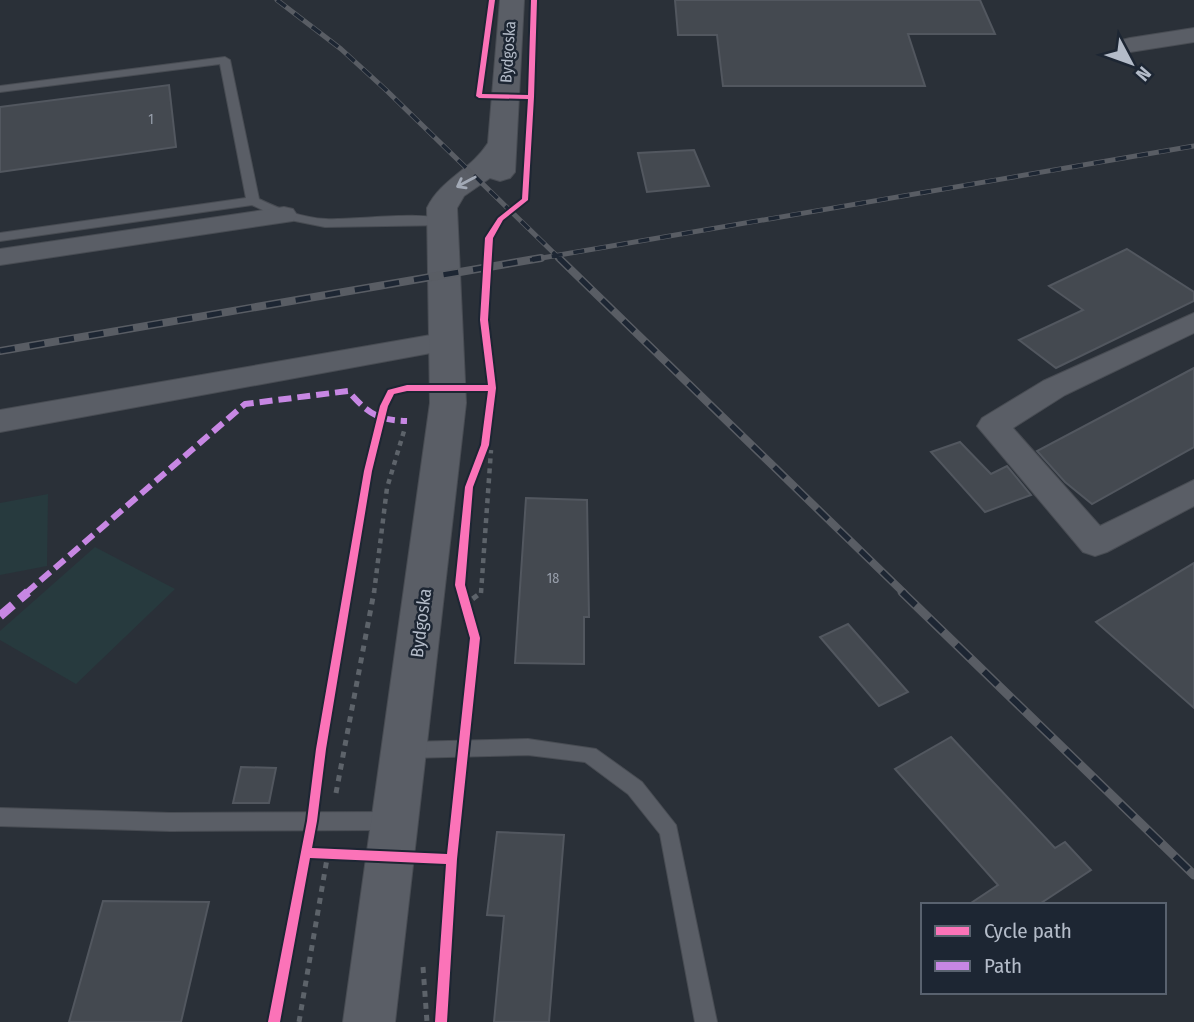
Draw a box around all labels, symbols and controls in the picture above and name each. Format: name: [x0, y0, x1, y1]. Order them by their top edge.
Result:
street label: Bydgoska: [496, 20, 520, 84]
north arrow: [1096, 28, 1166, 98]
text: N: [1131, 62, 1156, 86]
house number: 1: [148, 111, 154, 128]
one-way arrow: [456, 175, 476, 189]
house number: 18: [547, 570, 559, 587]
street label: Bydgoska: [406, 587, 436, 659]
legend: [921, 903, 1166, 994]
text: Cycle path: [984, 918, 1072, 944]
text: Path: [984, 953, 1022, 979]

